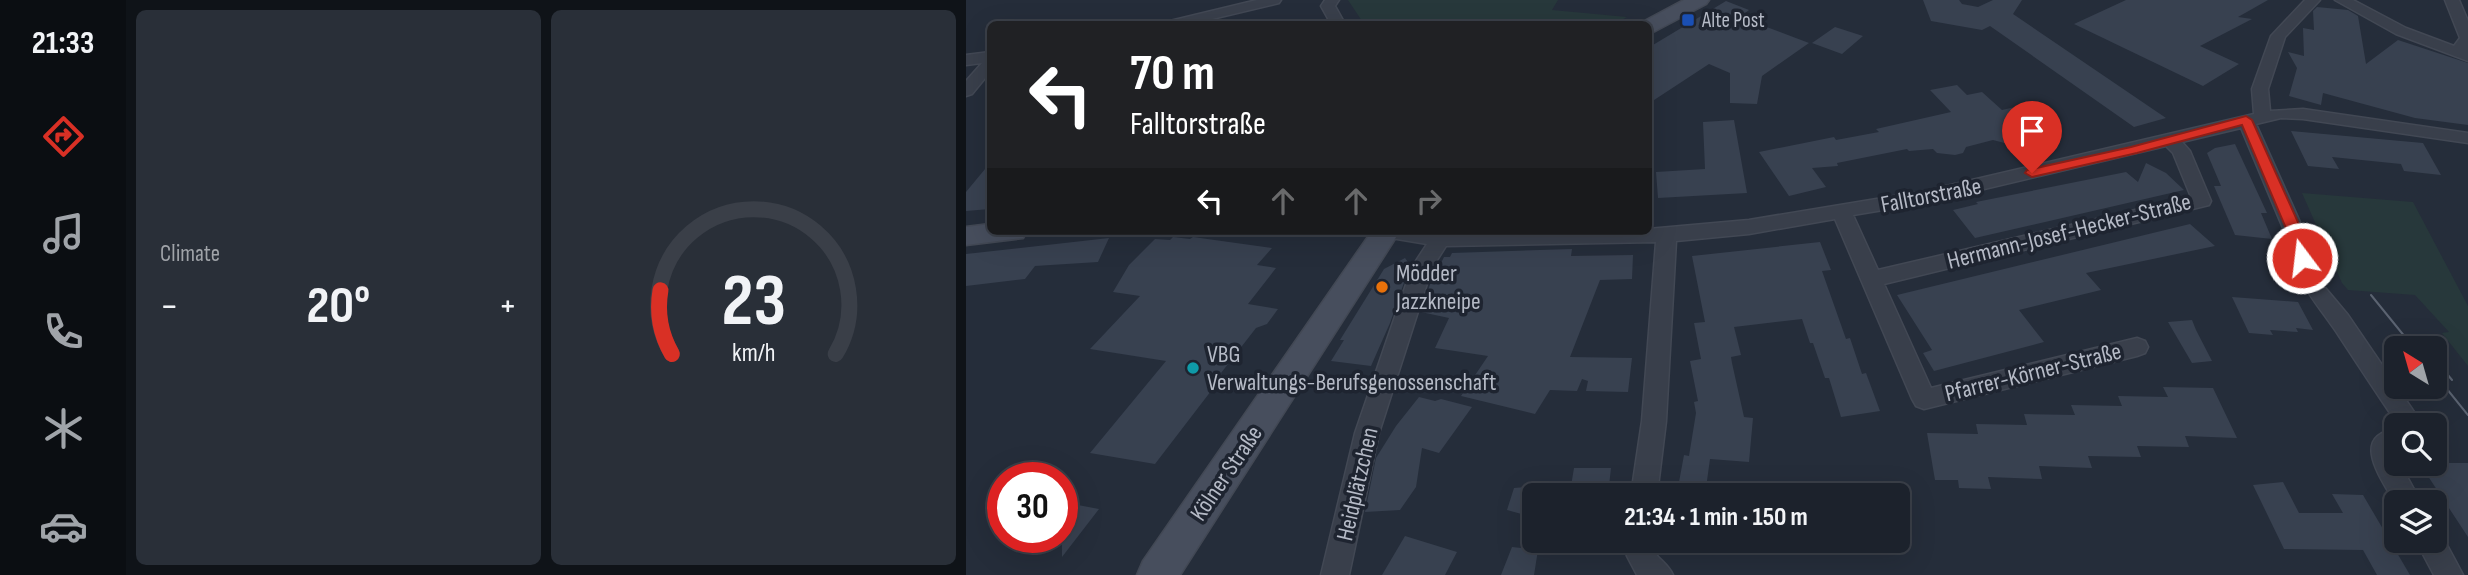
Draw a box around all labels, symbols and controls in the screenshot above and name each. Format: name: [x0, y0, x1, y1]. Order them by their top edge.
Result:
place label: Alte Post: [1701, 8, 1765, 33]
marker: Alte Post: [1680, 12, 1696, 28]
text: 21:33: [32, 24, 94, 63]
text: 70 m: [1130, 45, 1215, 104]
icon: left: [1015, 49, 1106, 140]
pin: [2002, 101, 2062, 173]
text: Falltorstraße: [1130, 105, 1266, 144]
icon: directions: [39, 112, 88, 161]
icon: arrive: [2013, 112, 2051, 150]
street label: Falltorstraße: [1878, 172, 1984, 219]
icon: left: [1191, 182, 1229, 220]
icon: ahead: [1264, 182, 1302, 220]
icon: ahead: [1337, 182, 1375, 220]
icon: right: [1410, 182, 1448, 220]
street label: Hermann-Josef-Hecker-Straße: [1944, 187, 2194, 276]
icon: music: [39, 209, 88, 258]
position arrow: [2265, 221, 2339, 295]
text: Climate: [160, 240, 220, 268]
text: 23: [721, 258, 786, 346]
place label: Mödder Jazzkneipe: [1395, 259, 1481, 316]
text: 20°: [307, 275, 370, 338]
marker: Mödder Jazzkneipe: [1374, 279, 1390, 295]
text: −: [160, 284, 179, 329]
text: +: [498, 284, 517, 329]
icon: phone: [39, 307, 88, 356]
north arrow: [2384, 336, 2446, 399]
map controls: [2384, 336, 2447, 553]
text: km/h: [732, 337, 775, 368]
street label: Pfarrer-Körner-Straße: [1942, 337, 2124, 408]
place label: VBG Verwaltungs-Berufsgenossenschaft: [1207, 340, 1496, 397]
marker: VBG Verwaltungs-Berufsgenossenschaft: [1185, 360, 1201, 376]
icon: climate: [39, 404, 88, 453]
button: search: [2384, 413, 2447, 476]
street label: Kölner Straße: [1184, 420, 1269, 526]
street label: Heidplätzchen: [1330, 425, 1385, 544]
speed limit sign: 30: [987, 462, 1078, 553]
button: layers: [2384, 490, 2447, 553]
icon: car: [39, 502, 88, 551]
text: 21:34 · 1 min · 150 m: [1624, 502, 1808, 533]

